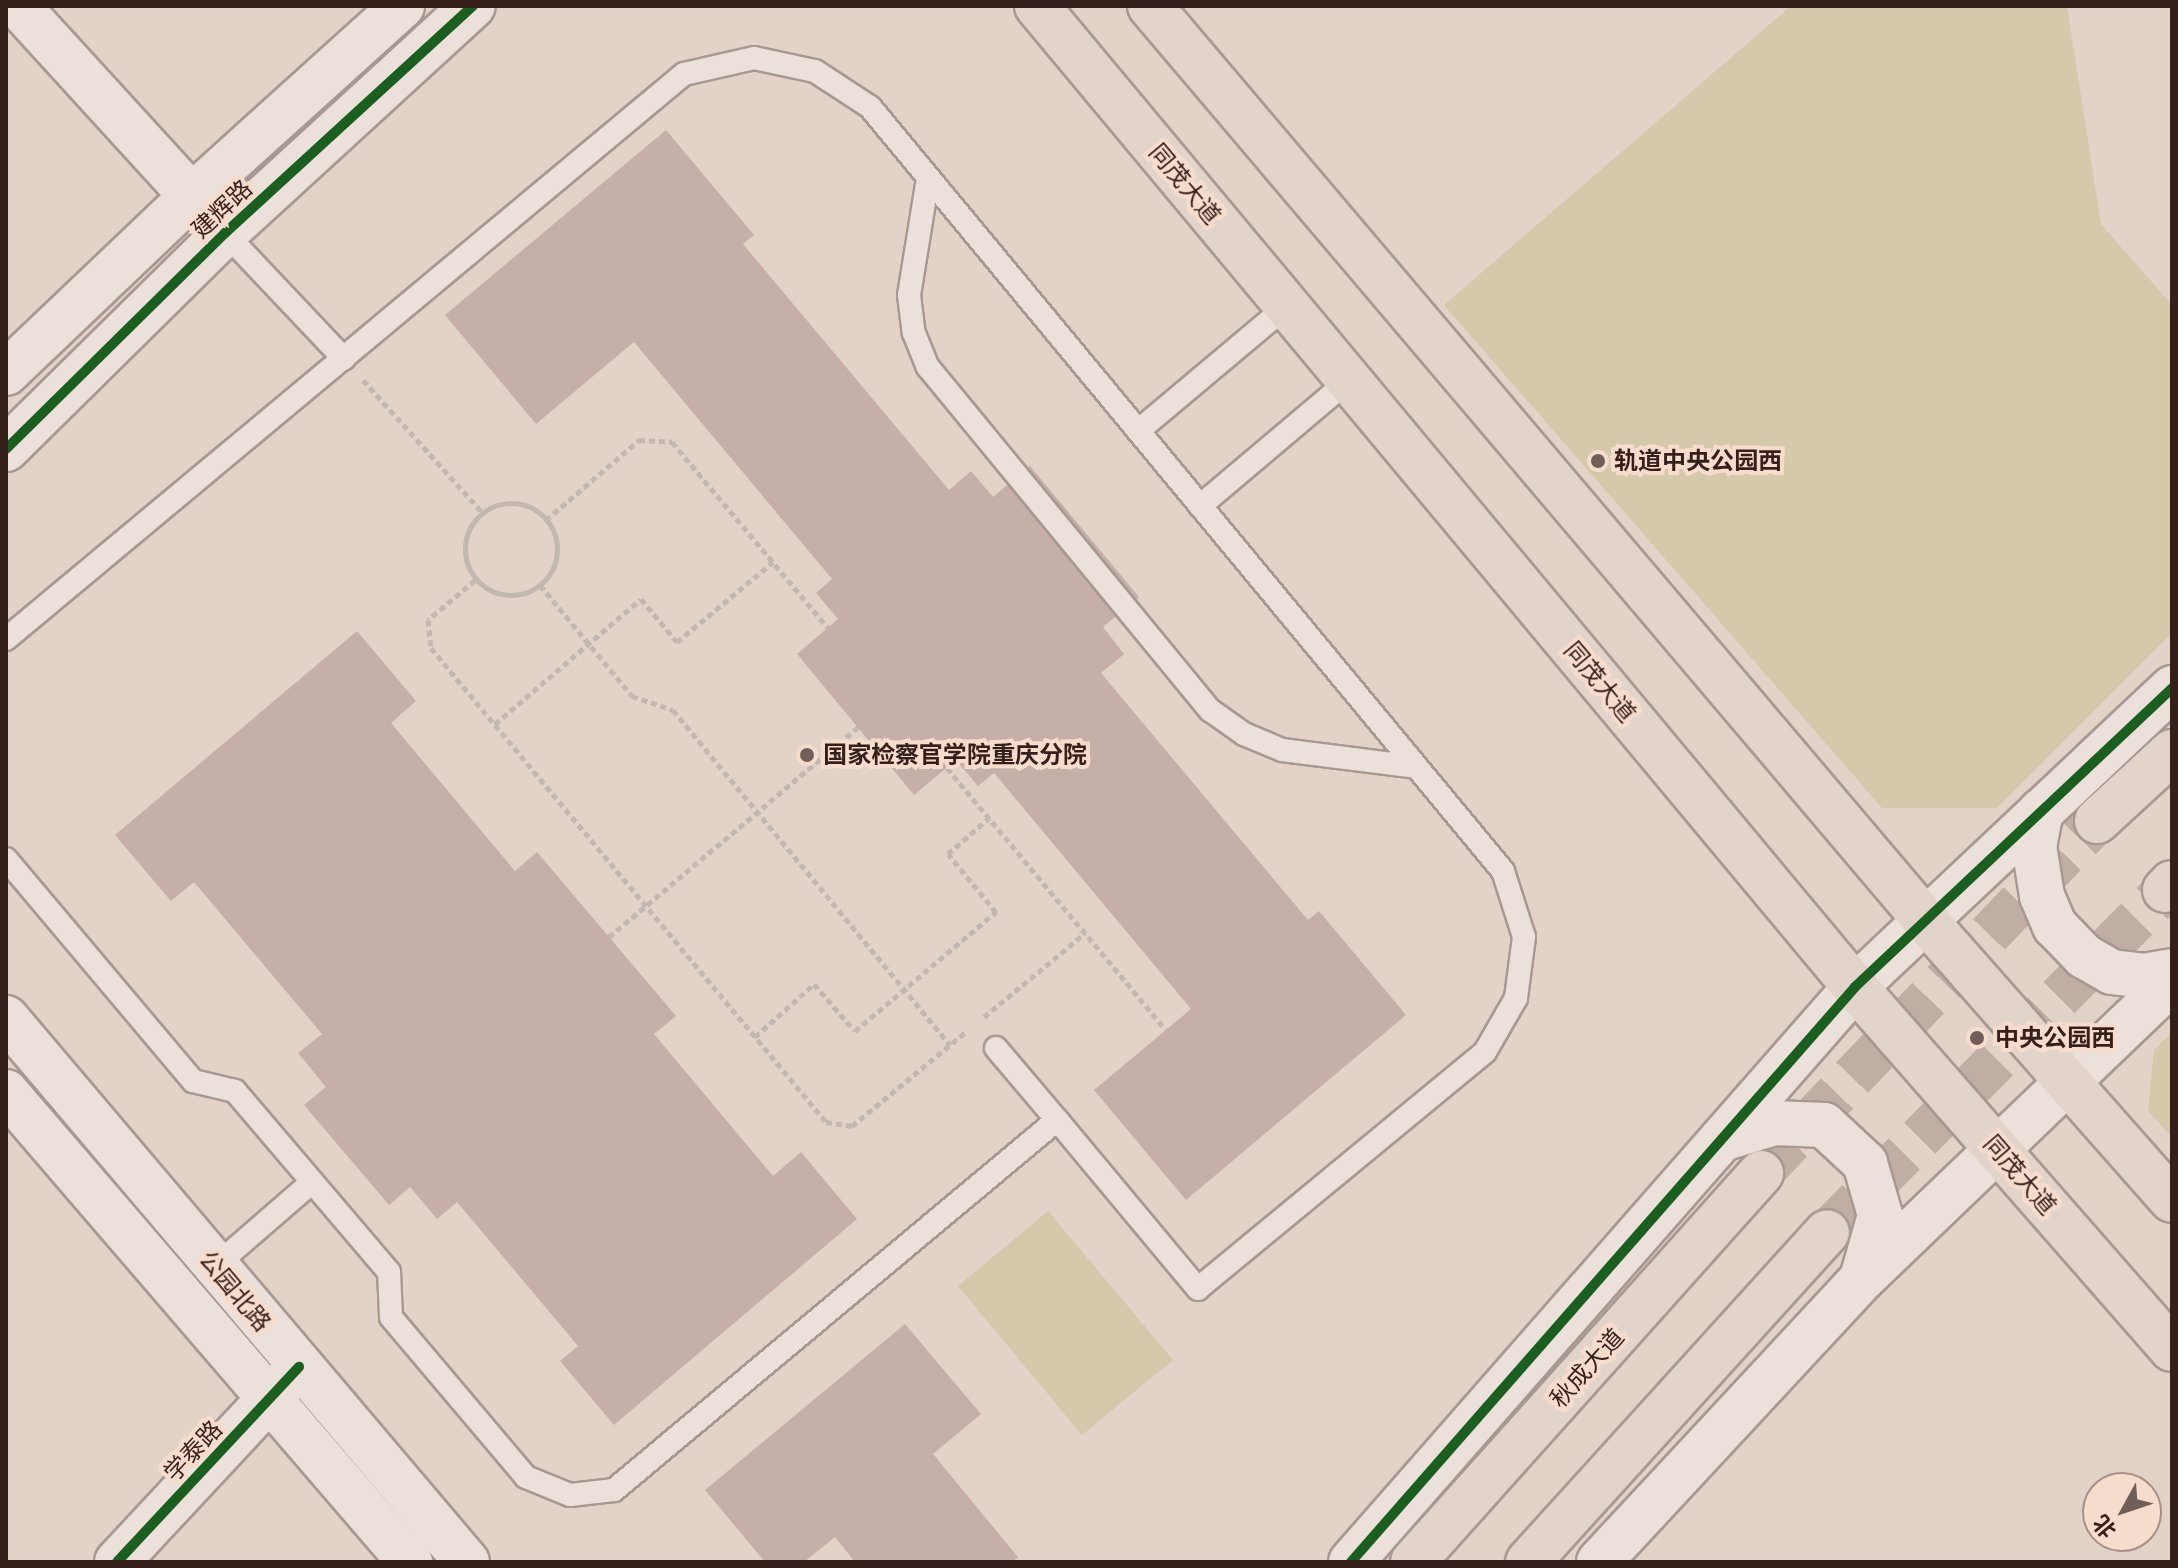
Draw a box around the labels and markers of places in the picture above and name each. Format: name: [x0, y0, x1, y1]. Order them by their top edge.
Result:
place label: 轨道中央公园西: [1614, 447, 1782, 475]
marker: 轨道中央公园西: [1589, 452, 1607, 470]
place label: 国家检察官学院重庆分院: [823, 741, 1087, 769]
marker: 国家检察官学院重庆分院: [798, 746, 816, 764]
place label: 中央公园西: [1995, 1024, 2115, 1052]
marker: 中央公园西: [1966, 1027, 1988, 1049]

